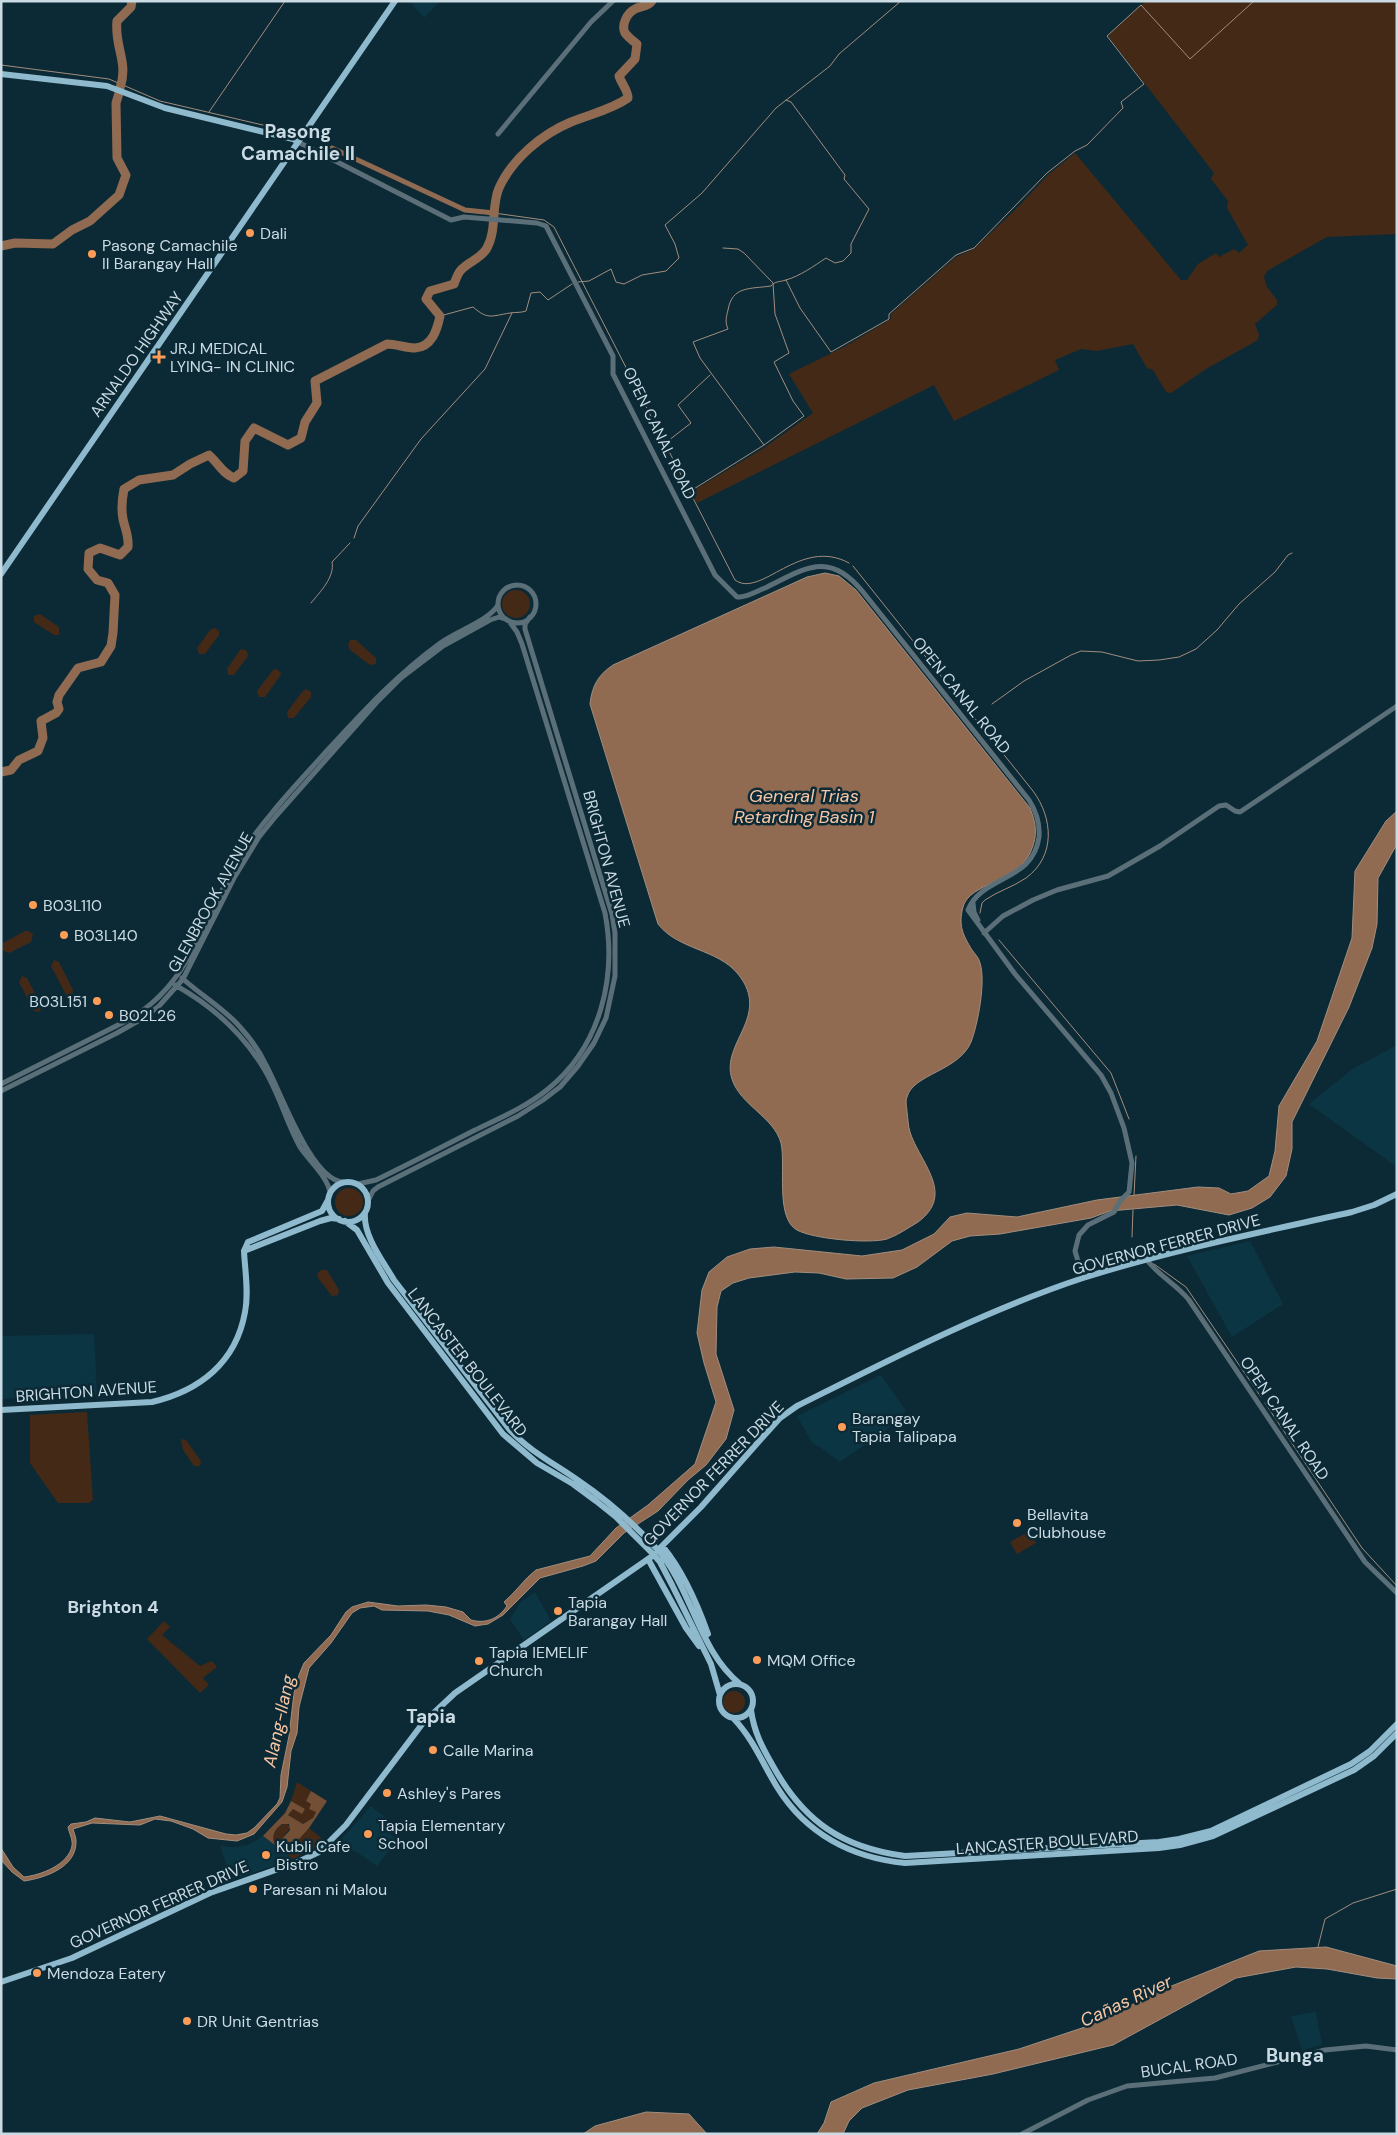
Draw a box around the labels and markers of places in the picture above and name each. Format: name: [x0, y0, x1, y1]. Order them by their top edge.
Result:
place label: Dali: [260, 223, 287, 244]
marker: Dali: [244, 227, 256, 239]
place label: Pasong Camachile II Barangay Hall: [102, 235, 238, 274]
marker: Pasong Camachile II Barangay Hall: [86, 248, 98, 260]
place label: JRJ MEDICAL LYING- IN CLINIC: [170, 338, 295, 377]
marker: JRJ MEDICAL LYING- IN CLINIC: [152, 350, 166, 364]
place label: B03L110: [43, 895, 102, 916]
marker: B03L110: [27, 899, 39, 911]
place label: B03L140: [74, 925, 138, 946]
marker: B03L140: [58, 929, 70, 941]
place label: B03L151: [29, 991, 87, 1012]
marker: B03L151: [91, 995, 103, 1007]
place label: B02L26: [119, 1005, 176, 1026]
marker: B02L26: [103, 1009, 115, 1021]
place label: Barangay Tapia Talipapa: [852, 1408, 957, 1447]
marker: Barangay Tapia Talipapa: [836, 1421, 848, 1433]
place label: Bellavita Clubhouse: [1027, 1504, 1106, 1543]
marker: Bellavita Clubhouse: [1011, 1517, 1023, 1529]
place label: Tapia Barangay Hall: [568, 1592, 667, 1631]
marker: Tapia Barangay Hall: [552, 1605, 564, 1617]
place label: Tapia IEMELIF Church: [489, 1642, 589, 1681]
place label: MQM Office: [767, 1650, 856, 1671]
marker: MQM Office: [751, 1654, 763, 1666]
marker: Tapia IEMELIF Church: [473, 1655, 485, 1667]
place label: Calle Marina: [443, 1740, 533, 1761]
marker: Calle Marina: [427, 1744, 439, 1756]
place label: Ashley's Pares: [397, 1783, 501, 1804]
marker: Ashley's Pares: [381, 1787, 393, 1799]
place label: Tapia Elementary School: [378, 1815, 505, 1854]
marker: Tapia Elementary School: [362, 1828, 374, 1840]
place label: Kubli Cafe Bistro: [276, 1836, 350, 1875]
marker: Kubli Cafe Bistro: [260, 1849, 272, 1861]
place label: Paresan ni Malou: [263, 1879, 387, 1900]
marker: Paresan ni Malou: [247, 1883, 259, 1895]
place label: Mendoza Eatery: [47, 1963, 166, 1984]
marker: Mendoza Eatery: [31, 1967, 43, 1979]
place label: DR Unit Gentrias: [197, 2011, 319, 2032]
marker: DR Unit Gentrias: [181, 2015, 193, 2027]

